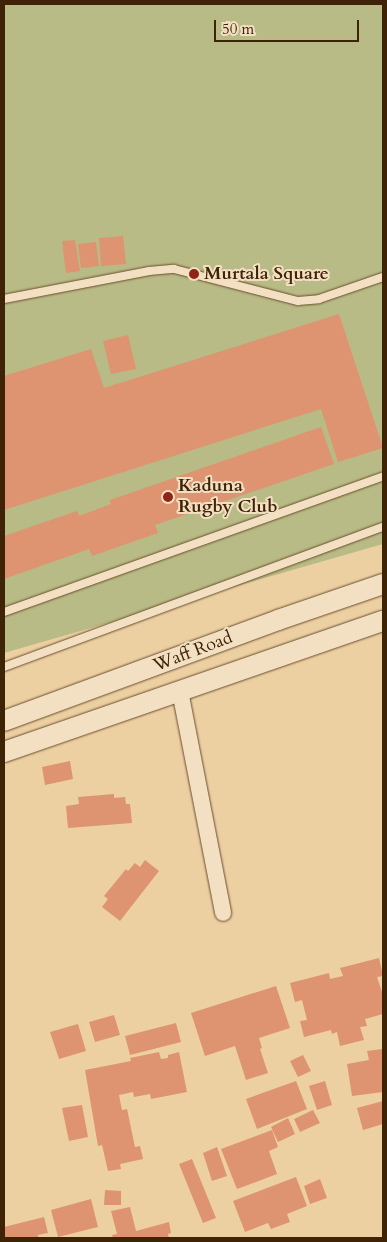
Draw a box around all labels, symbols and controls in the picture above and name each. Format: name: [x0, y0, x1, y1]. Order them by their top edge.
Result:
scale bar: [217, 10, 362, 42]
text: 50 m: [222, 19, 254, 39]
place label: Murtala Square: [204, 263, 329, 285]
marker: Murtala Square: [188, 268, 200, 280]
place label: Kaduna Rugby Club: [178, 476, 277, 518]
marker: Kaduna Rugby Club: [162, 491, 174, 503]
street label: Waff Road: [150, 627, 236, 677]

